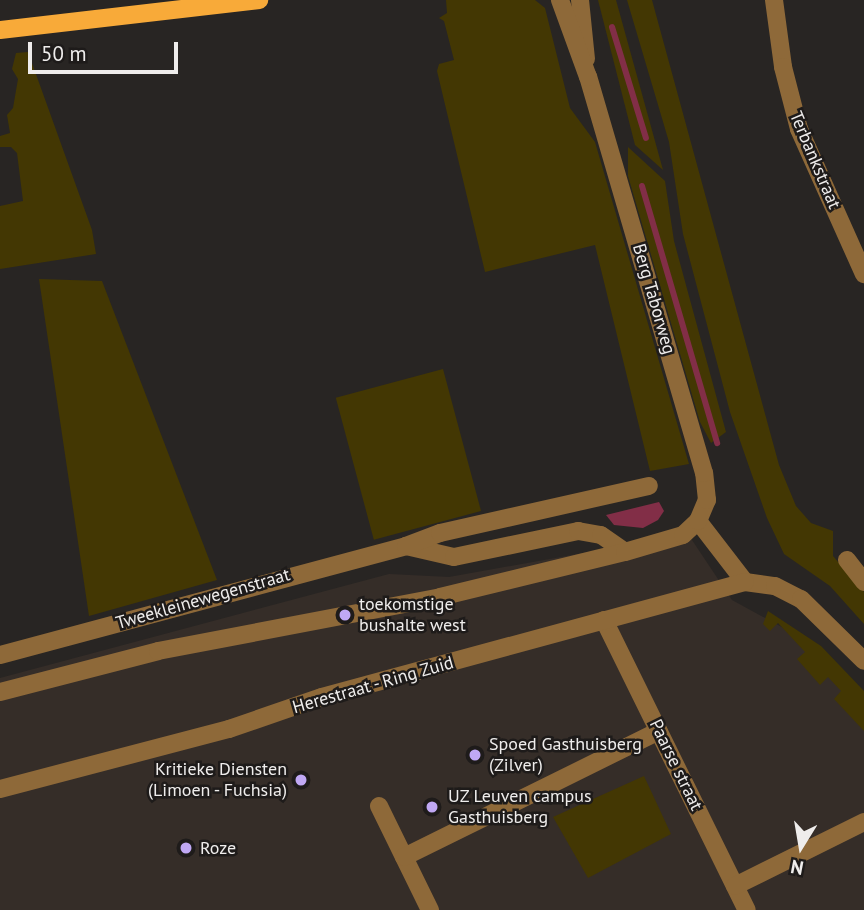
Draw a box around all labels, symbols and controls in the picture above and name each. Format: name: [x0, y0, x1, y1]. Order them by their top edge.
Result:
scale bar: [32, 28, 182, 72]
text: 50 m: [41, 40, 87, 67]
street label: Terbankstraat: [785, 108, 845, 212]
street label: Berg Taborweg: [628, 241, 680, 357]
street label: Tweekleinewegenstraat: [114, 564, 292, 634]
place label: toekomstige bushalte west: [359, 594, 466, 636]
marker: toekomstige bushalte west: [337, 607, 353, 623]
street label: Herestraat - Ring Zuid: [288, 651, 458, 719]
street label: Paarse straat: [645, 716, 707, 814]
place label: Spoed Gasthuisberg (Zilver): [489, 734, 642, 776]
marker: Spoed Gasthuisberg (Zilver): [467, 747, 483, 763]
place label: Kritieke Diensten (Limoen - Fuchsia): [145, 759, 287, 802]
marker: Kritieke Diensten (Limoen - Fuchsia): [293, 772, 309, 788]
place label: UZ Leuven campus Gasthuisberg: [448, 786, 592, 828]
marker: UZ Leuven campus Gasthuisberg: [422, 797, 442, 817]
north arrow: [766, 812, 836, 882]
place label: Roze: [200, 837, 236, 859]
marker: Roze: [178, 840, 194, 856]
text: N: [789, 855, 805, 881]

